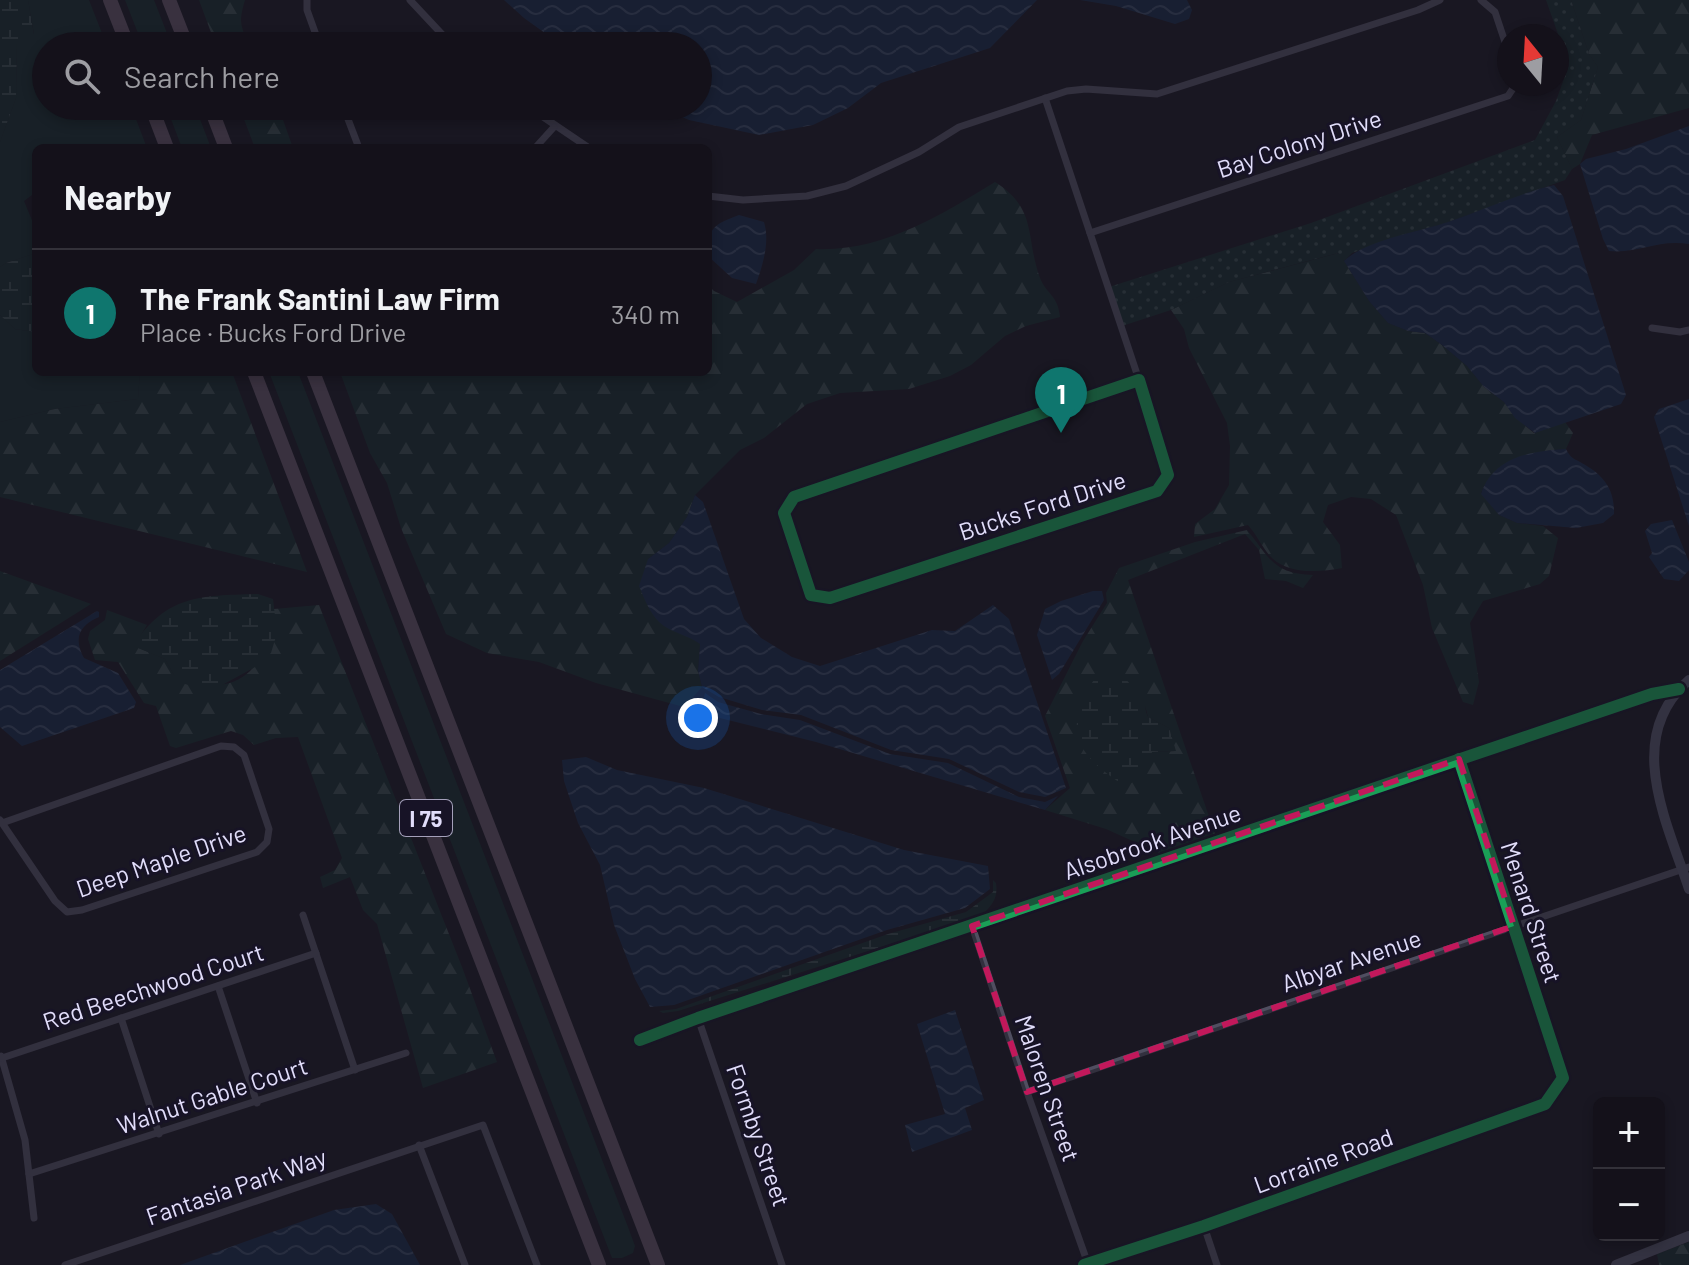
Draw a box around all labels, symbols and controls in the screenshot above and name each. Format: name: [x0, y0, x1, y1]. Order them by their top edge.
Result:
north arrow: [1497, 24, 1569, 96]
search box: [32, 32, 712, 120]
icon: search: [60, 54, 104, 98]
text: Search here: [124, 58, 280, 94]
street label: Bay Colony Drive: [1213, 103, 1385, 183]
text: Nearby: [64, 176, 172, 217]
text: The Frank Santini Law Firm: [140, 280, 500, 316]
text: 1: [85, 298, 95, 329]
text: 340 m: [611, 298, 680, 329]
text: Place · Bucks Ford Drive: [140, 316, 406, 347]
pin: 1: [1035, 367, 1087, 433]
street label: Bucks Ford Drive: [955, 464, 1129, 546]
your location: [678, 698, 718, 738]
street label: Alsobrook Avenue: [1059, 797, 1245, 885]
road number: I 75: [400, 800, 452, 836]
street label: Deep Maple Drive: [72, 817, 250, 903]
street label: Menard Street: [1495, 838, 1569, 986]
street label: Albyar Avenue: [1277, 923, 1425, 997]
street label: Red Beechwood Court: [39, 937, 267, 1035]
street label: Maloren Street: [1009, 1011, 1087, 1165]
street label: Walnut Gable Court: [113, 1051, 311, 1139]
street label: Formby Street: [721, 1060, 797, 1210]
map controls: [1593, 1097, 1665, 1241]
button: +: [1593, 1097, 1665, 1169]
street label: Lorraine Road: [1249, 1121, 1397, 1199]
street label: Fantasia Park Way: [142, 1142, 330, 1230]
button: −: [1593, 1169, 1665, 1241]

